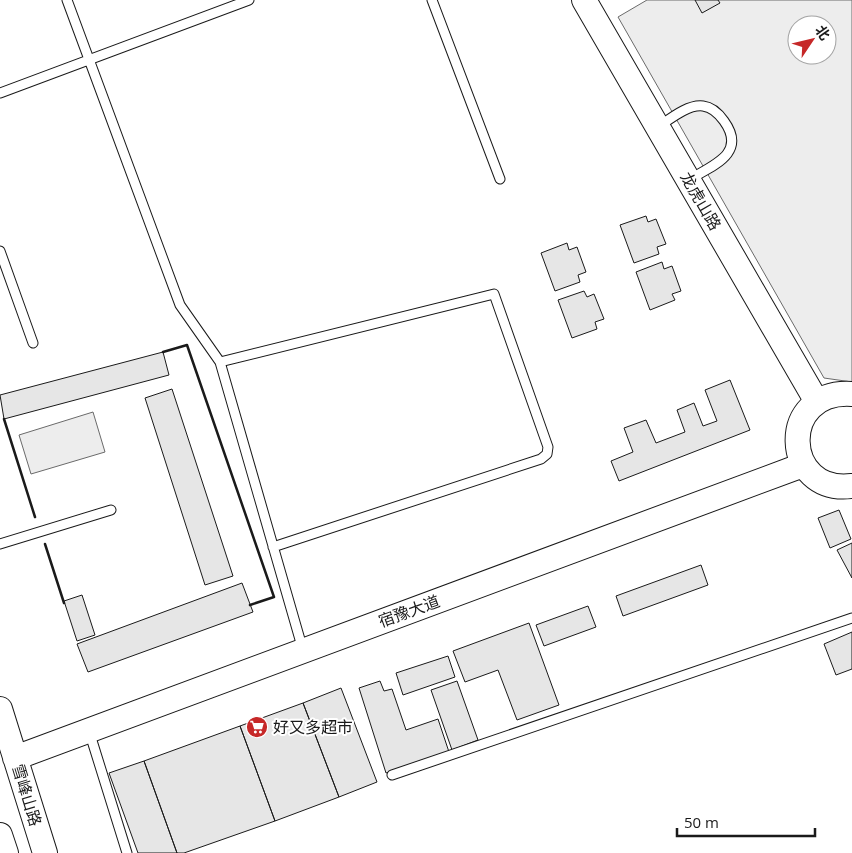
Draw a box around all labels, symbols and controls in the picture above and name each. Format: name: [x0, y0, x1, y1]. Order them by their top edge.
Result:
north arrow: [787, 15, 837, 65]
text: 北: [811, 21, 835, 43]
street label: 龙虎山路: [675, 168, 727, 234]
street label: 宿豫大道: [375, 590, 443, 632]
supermarket icon: 好又多超市: [245, 715, 269, 739]
place label: 好又多超市: [273, 716, 353, 738]
street label: 雪峰山路: [7, 761, 47, 829]
scale bar: [677, 806, 814, 838]
text: 50 m: [684, 812, 719, 832]

